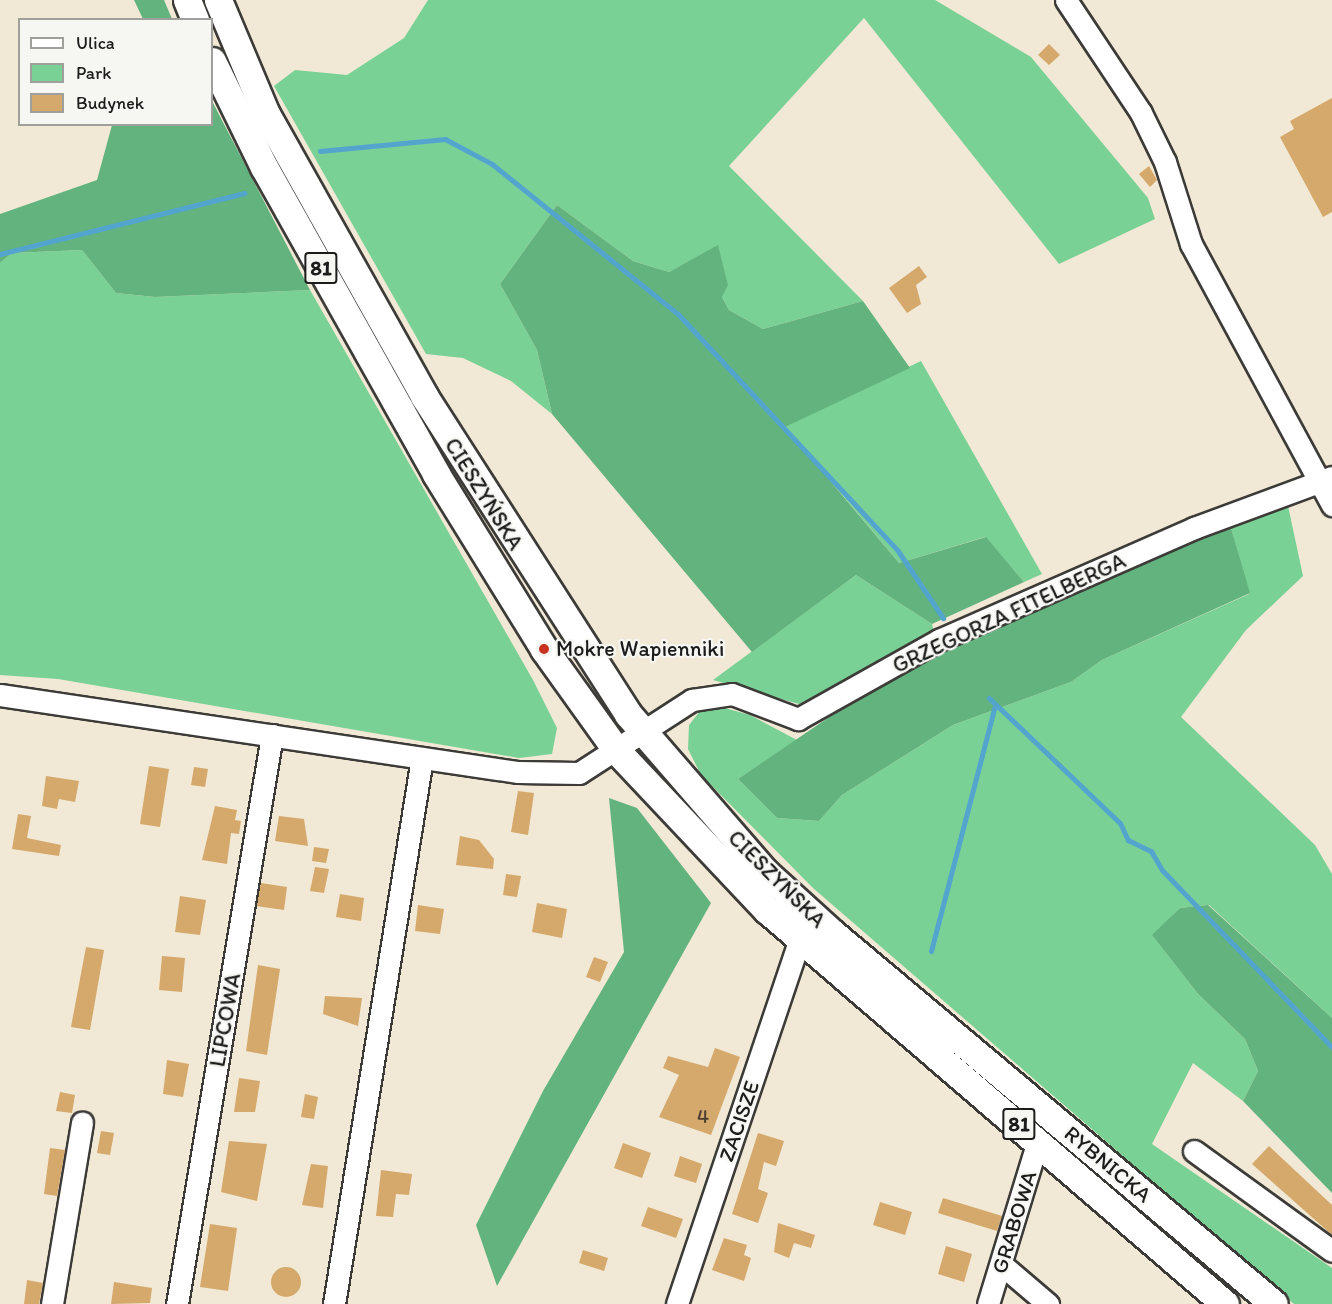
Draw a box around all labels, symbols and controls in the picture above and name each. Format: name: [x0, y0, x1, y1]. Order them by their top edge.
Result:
legend: [18, 18, 213, 126]
text: Ulica: [76, 32, 115, 54]
text: Park: [76, 62, 111, 84]
text: Budynek: [76, 92, 144, 114]
road number: 81: [303, 250, 339, 286]
street label: CIESZYŃSKA: [439, 433, 529, 555]
street label: GRZEGORZA FITELBERGA: [888, 547, 1130, 679]
place label: Mokre Wapienniki: [556, 636, 724, 662]
marker: Mokre Wapienniki: [537, 642, 551, 656]
street label: CIESZYŃSKA: [723, 825, 831, 933]
street label: LIPCOWA: [204, 971, 246, 1069]
street label: ZACISZE: [713, 1077, 765, 1165]
house number: 4: [697, 1104, 709, 1128]
road number: 81: [1001, 1106, 1037, 1142]
street label: RYBNICKA: [1059, 1120, 1157, 1208]
street label: GRABOWA: [986, 1167, 1042, 1277]

